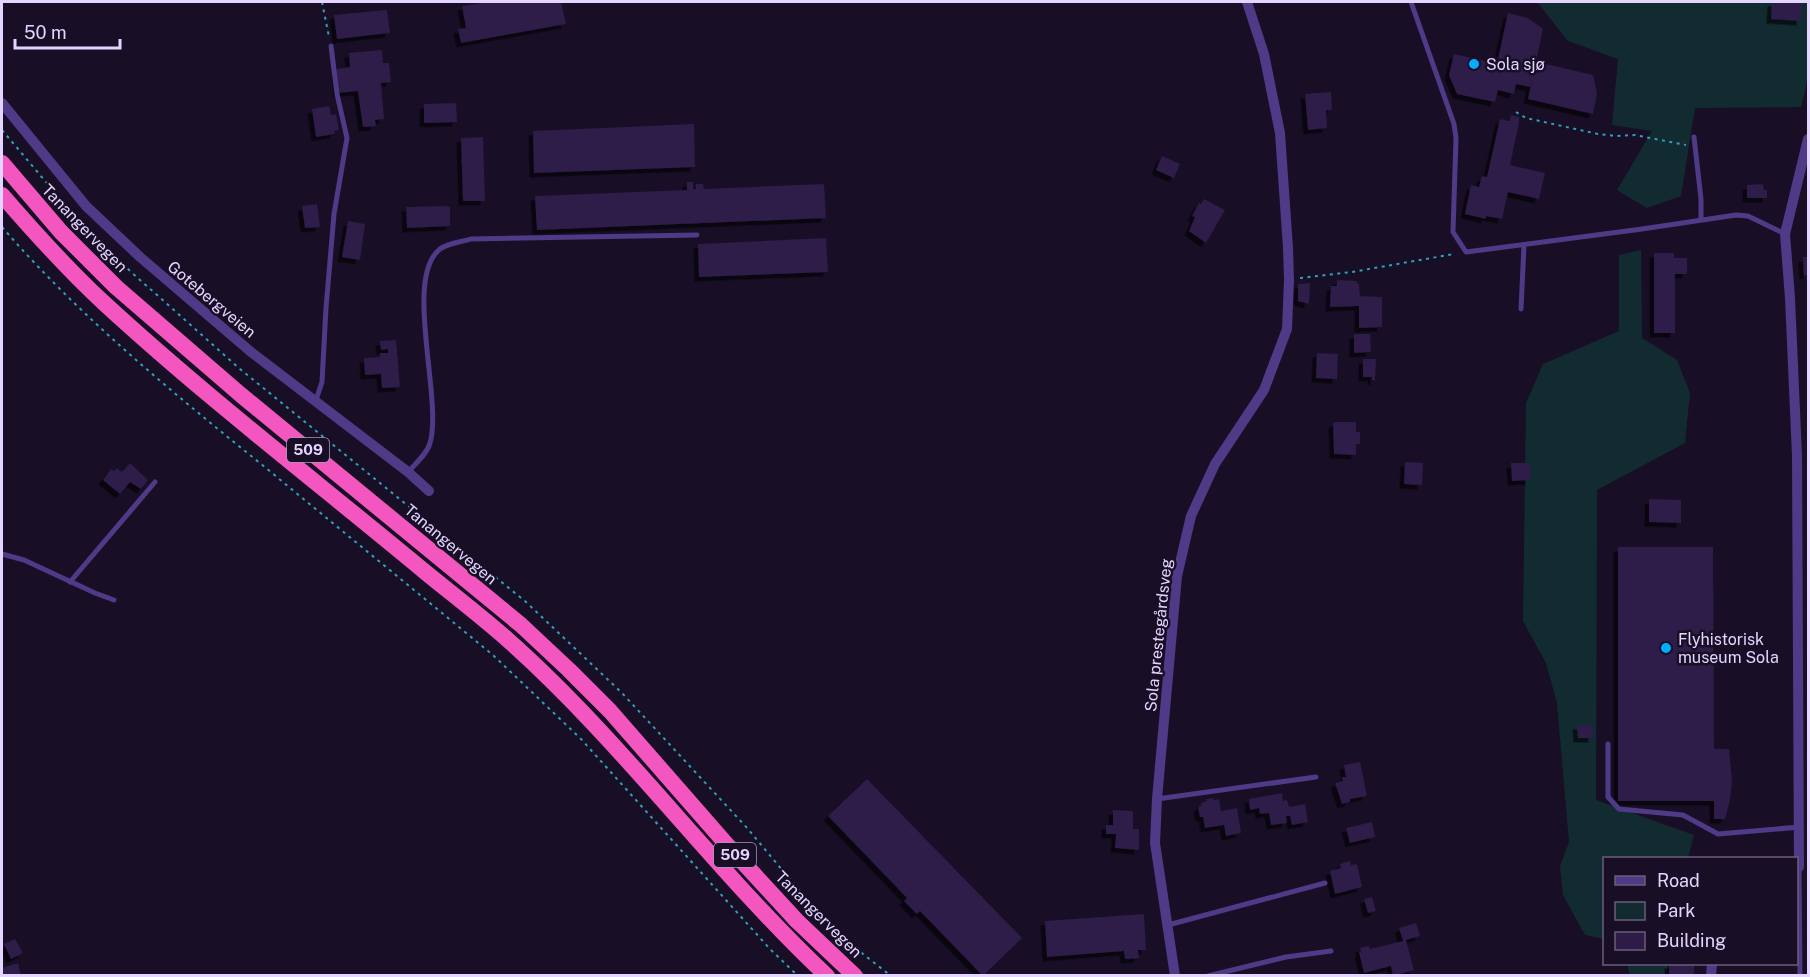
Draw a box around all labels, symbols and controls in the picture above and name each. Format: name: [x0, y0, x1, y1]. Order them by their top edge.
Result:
scale bar: [15, 12, 120, 50]
text: 50 m: [24, 22, 67, 43]
place label: Sola sjø: [1486, 55, 1545, 74]
marker: Sola sjø: [1467, 57, 1481, 71]
street label: Tanangervegen: [38, 180, 131, 276]
street label: Gotebergveien: [164, 257, 260, 342]
road number: 509: [287, 438, 329, 462]
street label: Tanangervegen: [401, 500, 501, 589]
street label: Sola prestegårdsveg: [1141, 557, 1176, 713]
place label: Flyhistorisk museum Sola: [1678, 630, 1779, 667]
marker: Flyhistorisk museum Sola: [1659, 641, 1673, 655]
road number: 509: [714, 843, 756, 867]
legend: [1603, 857, 1798, 965]
street label: Tanangervegen: [771, 867, 866, 962]
text: Road: [1657, 870, 1700, 891]
text: Park: [1657, 900, 1695, 921]
text: Building: [1657, 930, 1726, 951]

